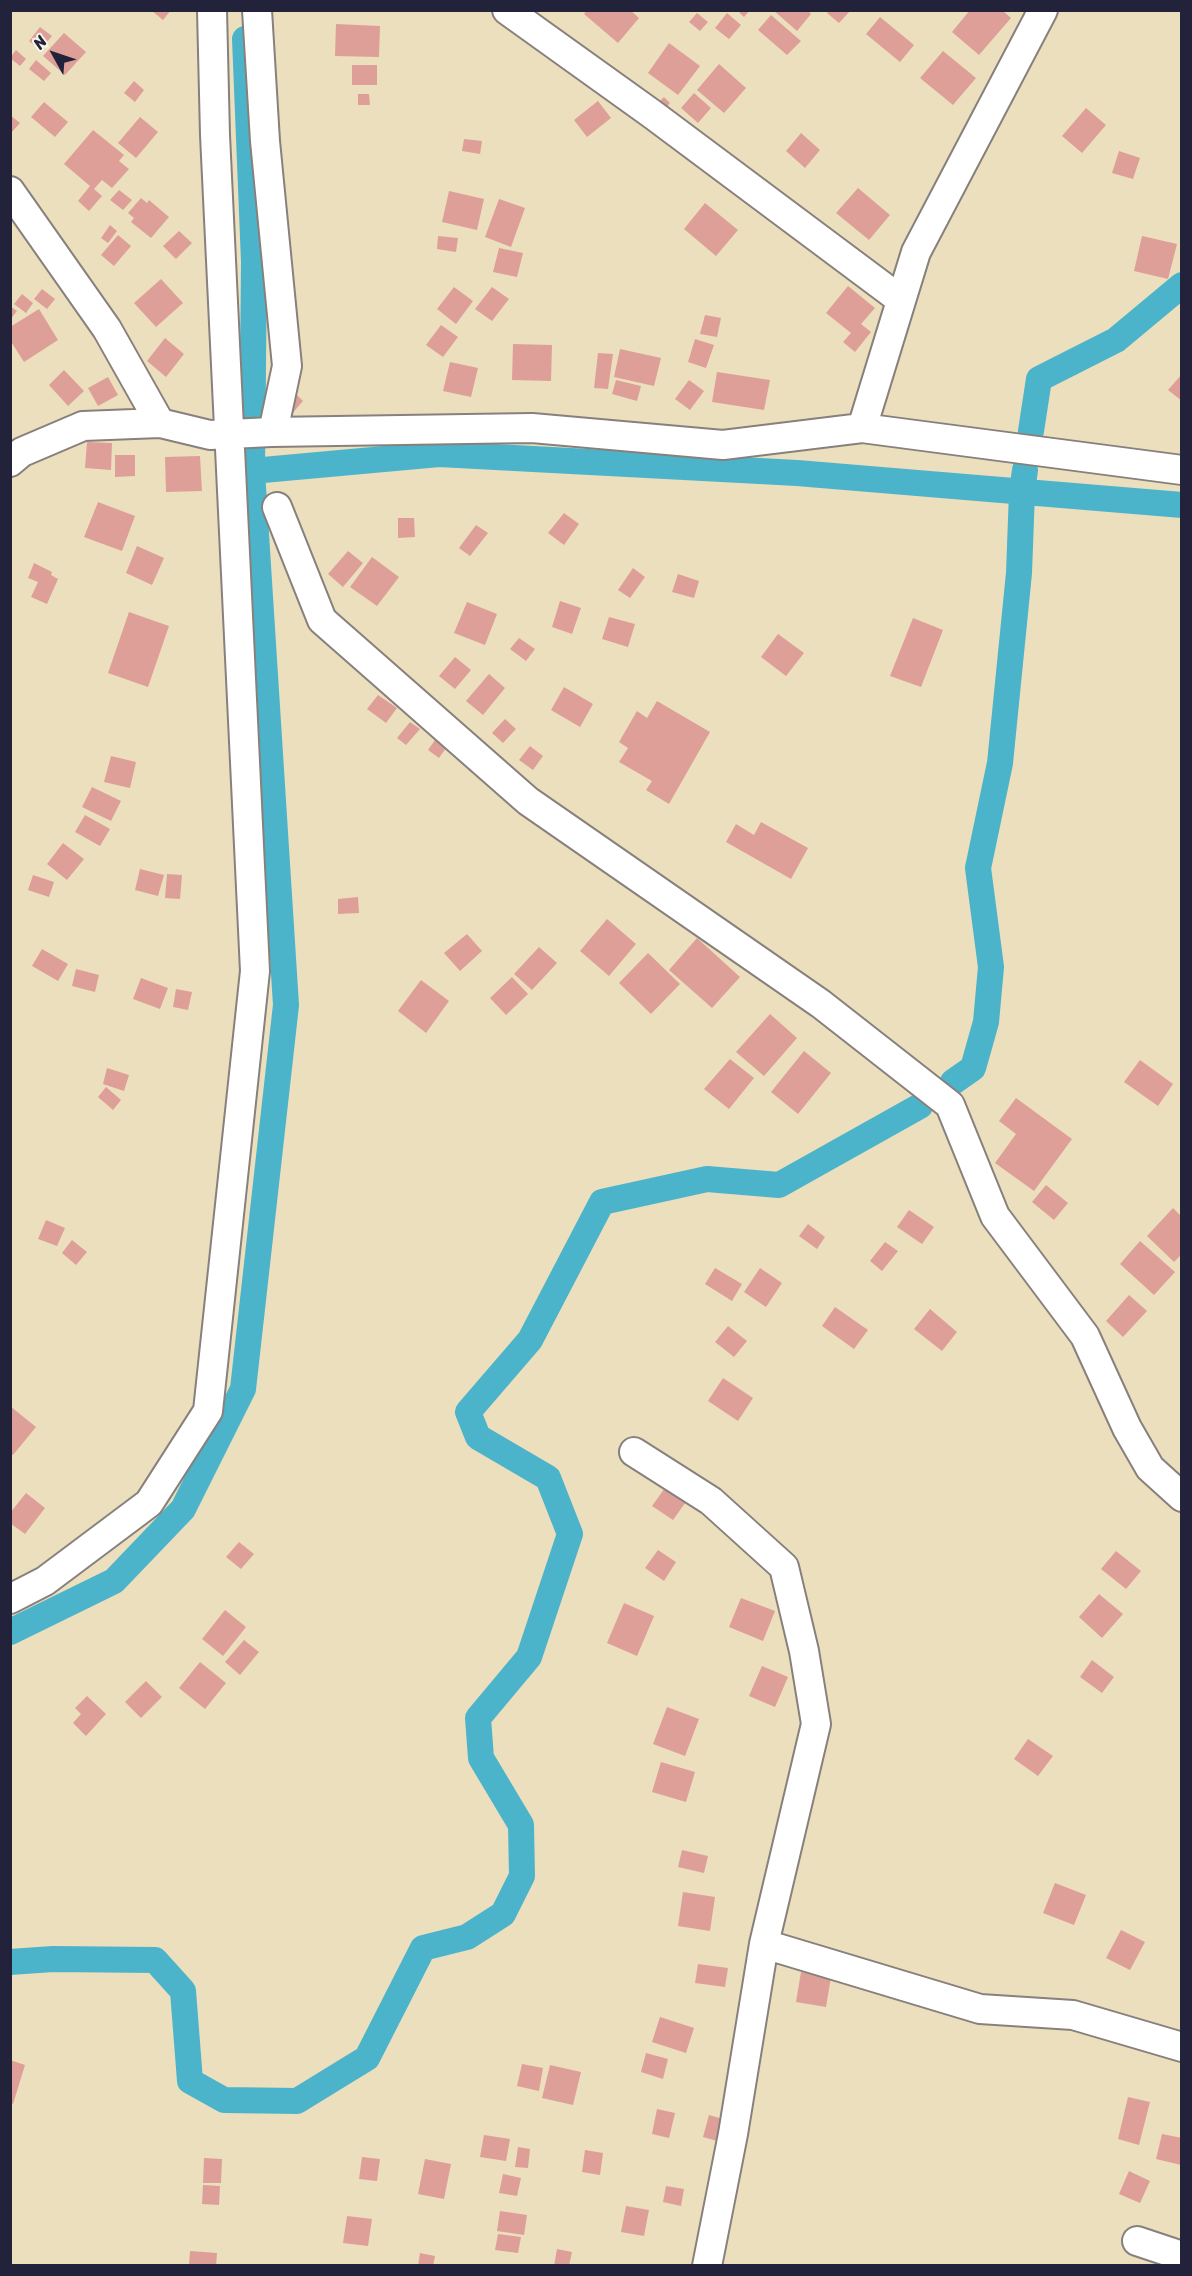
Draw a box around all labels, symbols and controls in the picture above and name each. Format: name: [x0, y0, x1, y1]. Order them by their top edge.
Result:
north arrow: [24, 24, 84, 84]
text: N: [25, 29, 55, 56]

